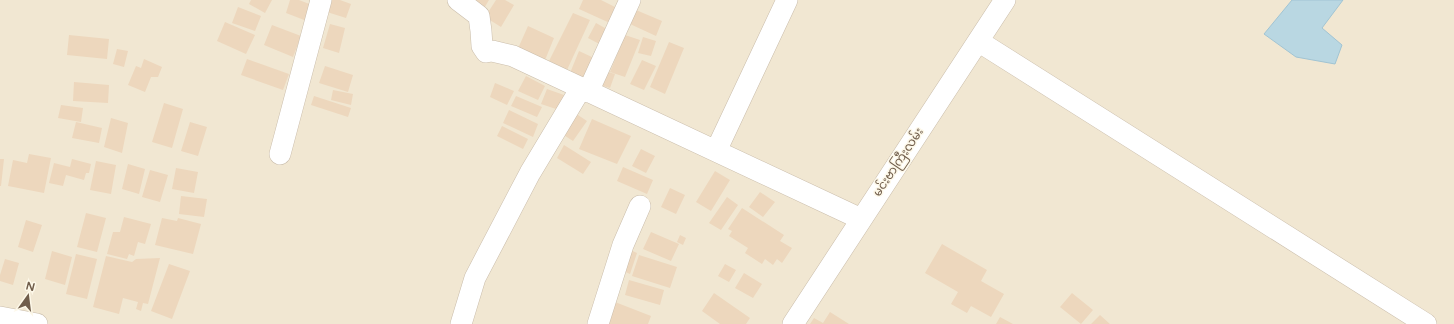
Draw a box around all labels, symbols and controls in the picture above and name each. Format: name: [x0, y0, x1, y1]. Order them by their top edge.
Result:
street label: မင်းဗာကြီးလမ်း: [868, 124, 929, 201]
north arrow: [8, 276, 48, 316]
text: N: [24, 279, 36, 294]

